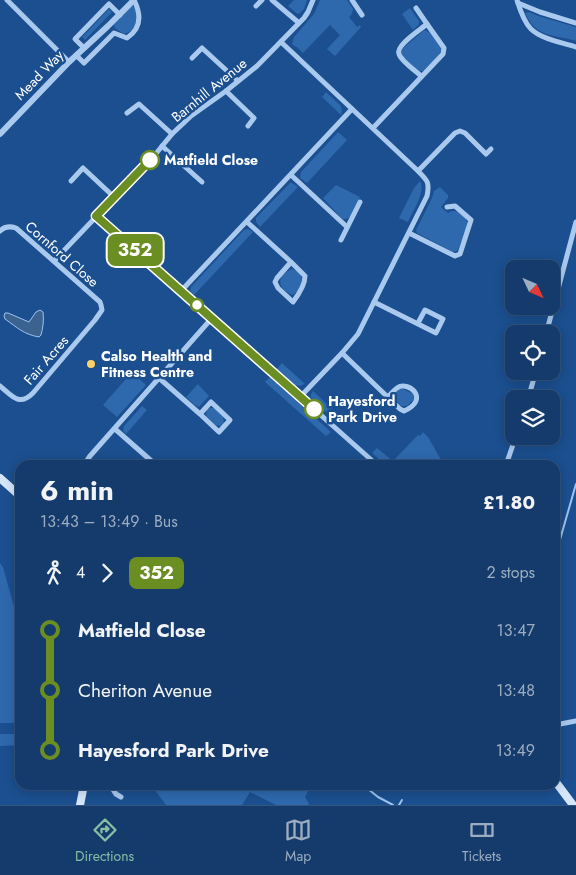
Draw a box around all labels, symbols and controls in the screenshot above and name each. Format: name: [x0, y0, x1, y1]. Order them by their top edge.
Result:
street label: Mead Way: [10, 45, 69, 105]
street label: Barnhill Avenue: [167, 53, 251, 127]
marker: Matfield Close: [140, 150, 160, 170]
place label: Matfield Close: [164, 150, 258, 170]
street label: Cornford Close: [21, 216, 103, 292]
line badge: 352: [106, 234, 164, 266]
text: 352: [118, 237, 152, 263]
north arrow: [505, 260, 560, 315]
map controls: [505, 260, 560, 445]
unlabelled marker: [190, 298, 204, 312]
button: locate: [505, 325, 560, 380]
street label: Fair Acres: [19, 331, 73, 389]
place label: Calso Health and Fitness Centre: [101, 346, 212, 382]
marker: Calso Health and Fitness Centre: [85, 358, 97, 370]
button: layers: [505, 390, 560, 445]
place label: Hayesford Park Drive: [328, 391, 397, 427]
marker: Hayesford Park Drive: [304, 399, 324, 419]
text: 6 min: [40, 470, 114, 511]
text: £1.80: [483, 489, 535, 516]
text: 13:43 – 13:49 · Bus: [40, 510, 178, 533]
icon: walk: [40, 559, 68, 587]
icon: forward: [93, 559, 121, 587]
text: 352: [139, 560, 174, 586]
text: 4: [76, 561, 85, 584]
text: 2 stops: [487, 561, 535, 584]
text: Matfield Close: [78, 617, 206, 644]
text: 13:47: [497, 619, 535, 642]
text: Cheriton Avenue: [78, 677, 212, 704]
text: 13:48: [496, 679, 535, 702]
text: Hayesford Park Drive: [78, 737, 269, 764]
text: 13:49: [496, 739, 535, 762]
tab: Directions: [75, 816, 134, 866]
tab: Map: [284, 816, 312, 866]
tab: Tickets: [462, 816, 501, 866]

